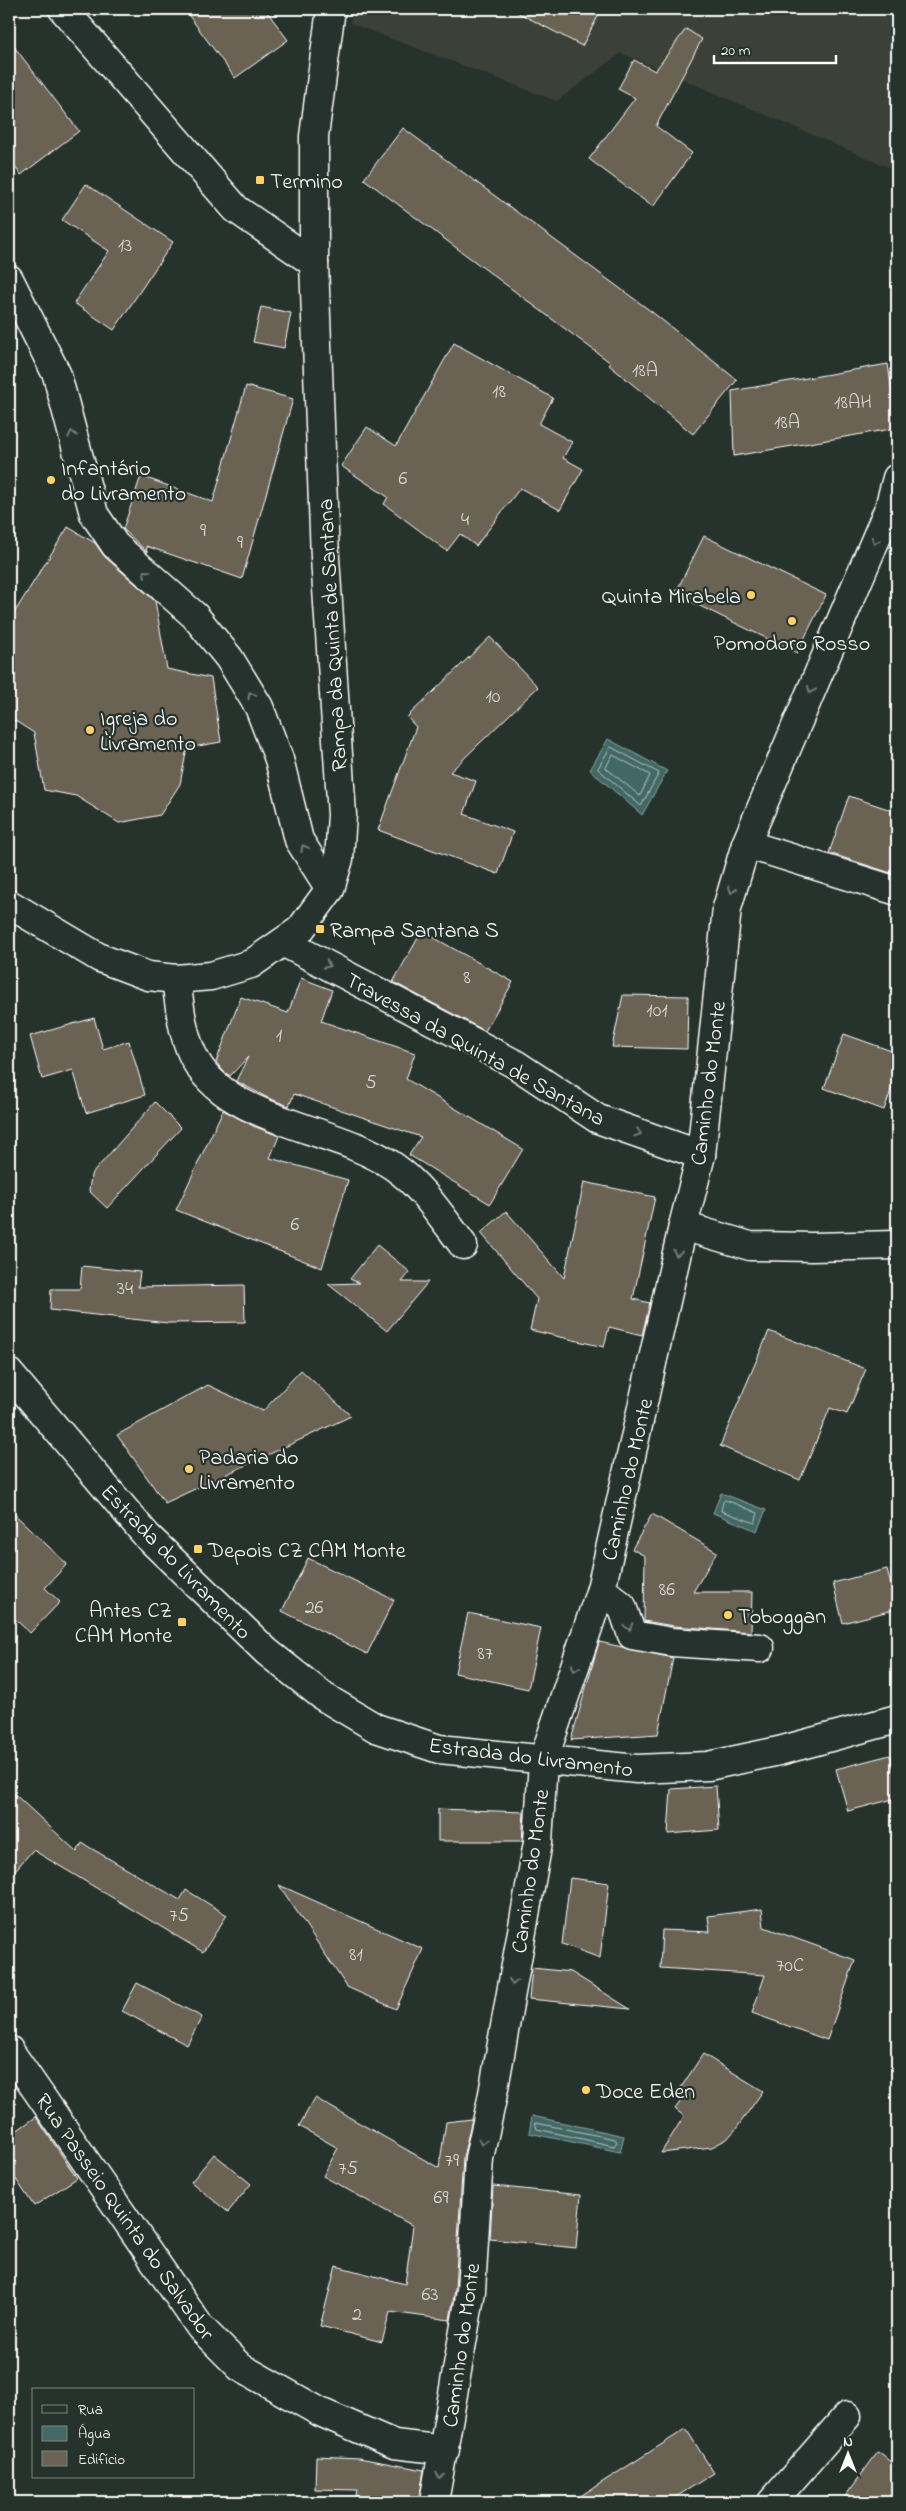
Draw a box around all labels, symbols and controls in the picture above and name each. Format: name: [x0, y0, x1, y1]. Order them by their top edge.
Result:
scale bar: [714, 32, 836, 64]
text: 20 m: [721, 40, 751, 62]
place label: Termino: [270, 167, 343, 199]
marker: Termino: [254, 174, 266, 186]
house number: 13: [118, 232, 132, 261]
house number: 18A: [632, 357, 658, 386]
house number: 18: [492, 378, 506, 407]
house number: 18AH: [834, 389, 872, 418]
house number: 18A: [774, 409, 800, 438]
one-way arrow: [67, 429, 78, 438]
place label: Infantário do Livramento: [61, 454, 186, 511]
house number: 6: [399, 465, 408, 494]
marker: Infantário do Livramento: [45, 474, 57, 486]
street label: Rampa da Quinta de Santana: [311, 498, 357, 772]
house number: 4: [461, 506, 469, 535]
house number: 9: [200, 517, 206, 546]
house number: 9: [237, 529, 243, 558]
one-way arrow: [871, 536, 882, 545]
one-way arrow: [143, 570, 152, 579]
place label: Quinta Mirabela: [602, 582, 741, 614]
marker: Quinta Mirabela: [745, 589, 757, 601]
marker: Pomodoro Rosso: [786, 615, 798, 627]
place label: Pomodoro Rosso: [714, 629, 870, 661]
house number: 10: [486, 683, 501, 712]
one-way arrow: [807, 685, 818, 694]
one-way arrow: [248, 691, 258, 700]
place label: Igreja do Livramento: [100, 704, 196, 761]
marker: Igreja do Livramento: [84, 724, 96, 736]
one-way arrow: [300, 844, 310, 853]
one-way arrow: [727, 886, 737, 894]
place label: Rampa Santana S: [330, 916, 499, 948]
marker: Rampa Santana S: [314, 923, 326, 935]
one-way arrow: [321, 959, 330, 969]
house number: 8: [463, 964, 471, 993]
street label: Travessa da Quinta de Santana: [339, 966, 610, 1136]
house number: 101: [646, 997, 668, 1026]
street label: Caminho do Monte: [684, 999, 736, 1167]
house number: 1: [276, 1022, 282, 1051]
house number: 5: [365, 1069, 377, 1098]
one-way arrow: [633, 1127, 642, 1137]
house number: 6: [291, 1211, 300, 1240]
one-way arrow: [672, 1249, 683, 1257]
house number: 34: [117, 1275, 133, 1304]
street label: Caminho do Monte: [595, 1395, 663, 1564]
place label: Padaria do Livramento: [199, 1443, 299, 1500]
marker: Padaria do Livramento: [183, 1463, 195, 1475]
street label: Estrada do Livramento: [92, 1478, 258, 1648]
place label: Depois CZ CAM Monte: [207, 1536, 406, 1568]
marker: Depois CZ CAM Monte: [192, 1543, 204, 1555]
house number: 86: [659, 1576, 675, 1605]
house number: 26: [305, 1594, 324, 1623]
place label: Antes CZ CAM Monte: [75, 1596, 172, 1653]
place label: Toboggan: [738, 1602, 826, 1635]
marker: Toboggan: [722, 1609, 734, 1621]
marker: Antes CZ CAM Monte: [176, 1616, 188, 1628]
one-way arrow: [623, 1622, 633, 1630]
house number: 87: [477, 1640, 493, 1669]
one-way arrow: [570, 1664, 580, 1672]
street label: Estrada do Livramento: [427, 1731, 635, 1787]
street label: Caminho do Monte: [505, 1787, 559, 1956]
house number: 75: [169, 1902, 189, 1931]
house number: 81: [349, 1941, 363, 1970]
house number: 70C: [776, 1952, 804, 1981]
one-way arrow: [508, 1978, 518, 1986]
place label: Doce Eden: [595, 2077, 695, 2109]
marker: Doce Eden: [580, 2084, 592, 2096]
street label: Rua Passeio Quinta do Salvador: [26, 2088, 221, 2348]
one-way arrow: [478, 2137, 488, 2146]
house number: 79: [445, 2147, 459, 2176]
house number: 75: [338, 2155, 358, 2184]
house number: 69: [434, 2184, 448, 2213]
street label: Caminho do Monte: [436, 2261, 490, 2430]
house number: 63: [421, 2281, 439, 2310]
house number: 2: [352, 2301, 362, 2330]
legend: [32, 2388, 195, 2478]
text: Rua: [78, 2399, 103, 2421]
text: Água: [78, 2423, 111, 2446]
north arrow: [824, 2428, 874, 2478]
text: N: [843, 2432, 853, 2453]
text: Edifício: [78, 2449, 125, 2471]
one-way arrow: [435, 2472, 445, 2481]

